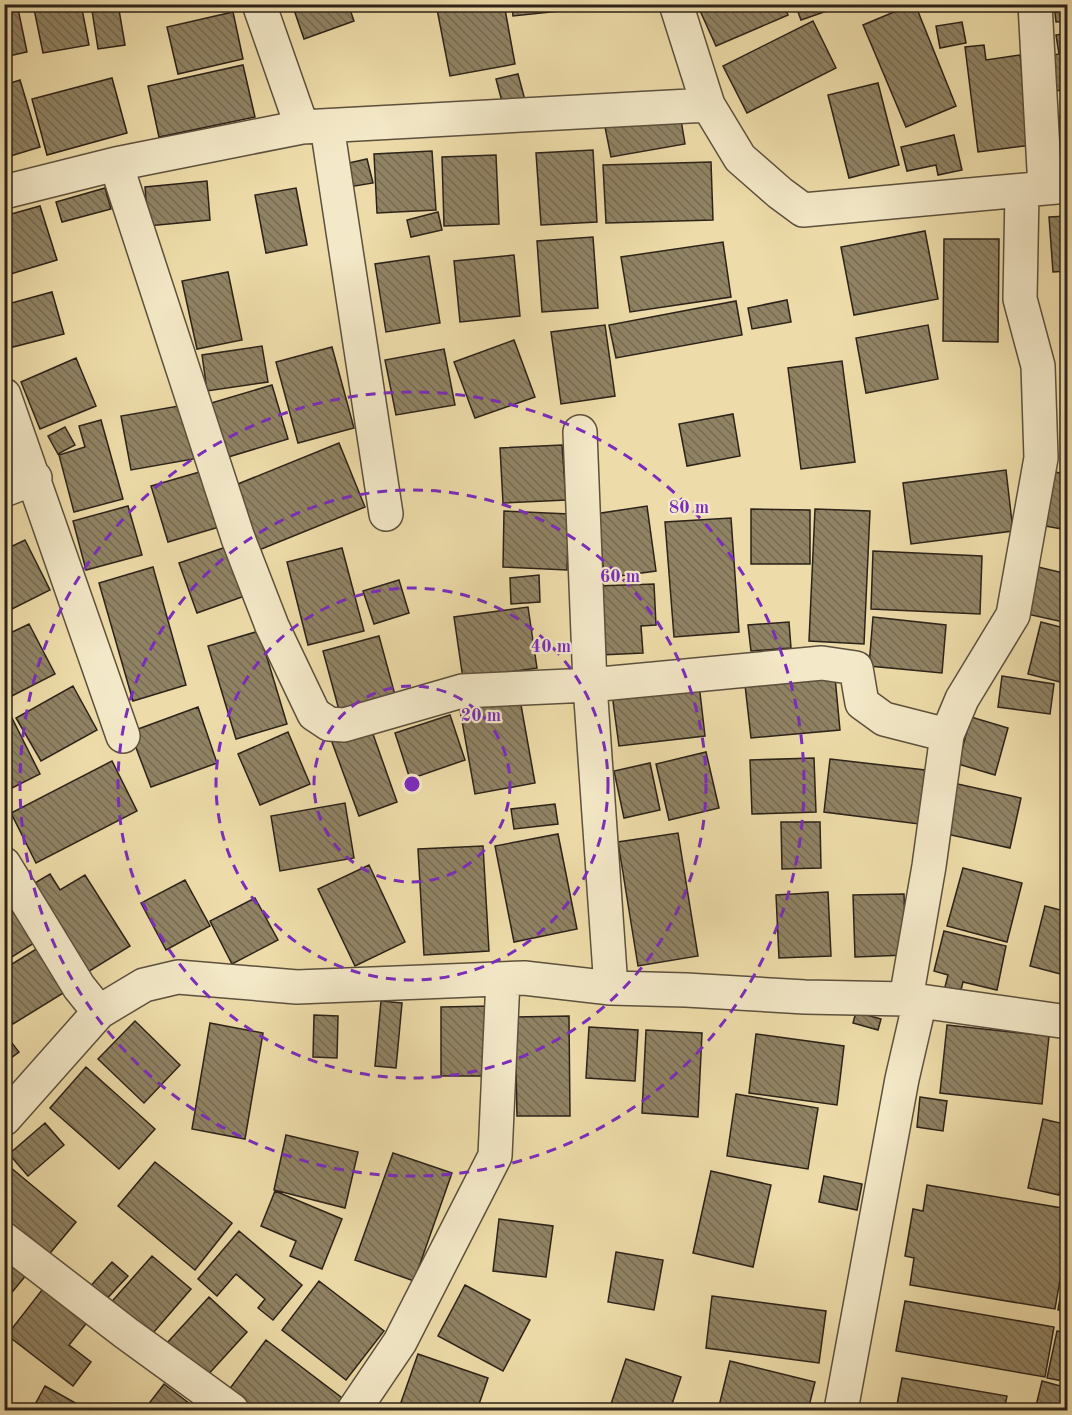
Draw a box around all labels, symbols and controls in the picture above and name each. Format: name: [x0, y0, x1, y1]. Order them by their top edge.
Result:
text: 80 m: [669, 499, 709, 517]
text: 60 m: [600, 568, 640, 586]
text: 40 m: [531, 638, 571, 656]
text: 20 m: [461, 707, 501, 725]
centre of rings: [402, 774, 422, 794]

